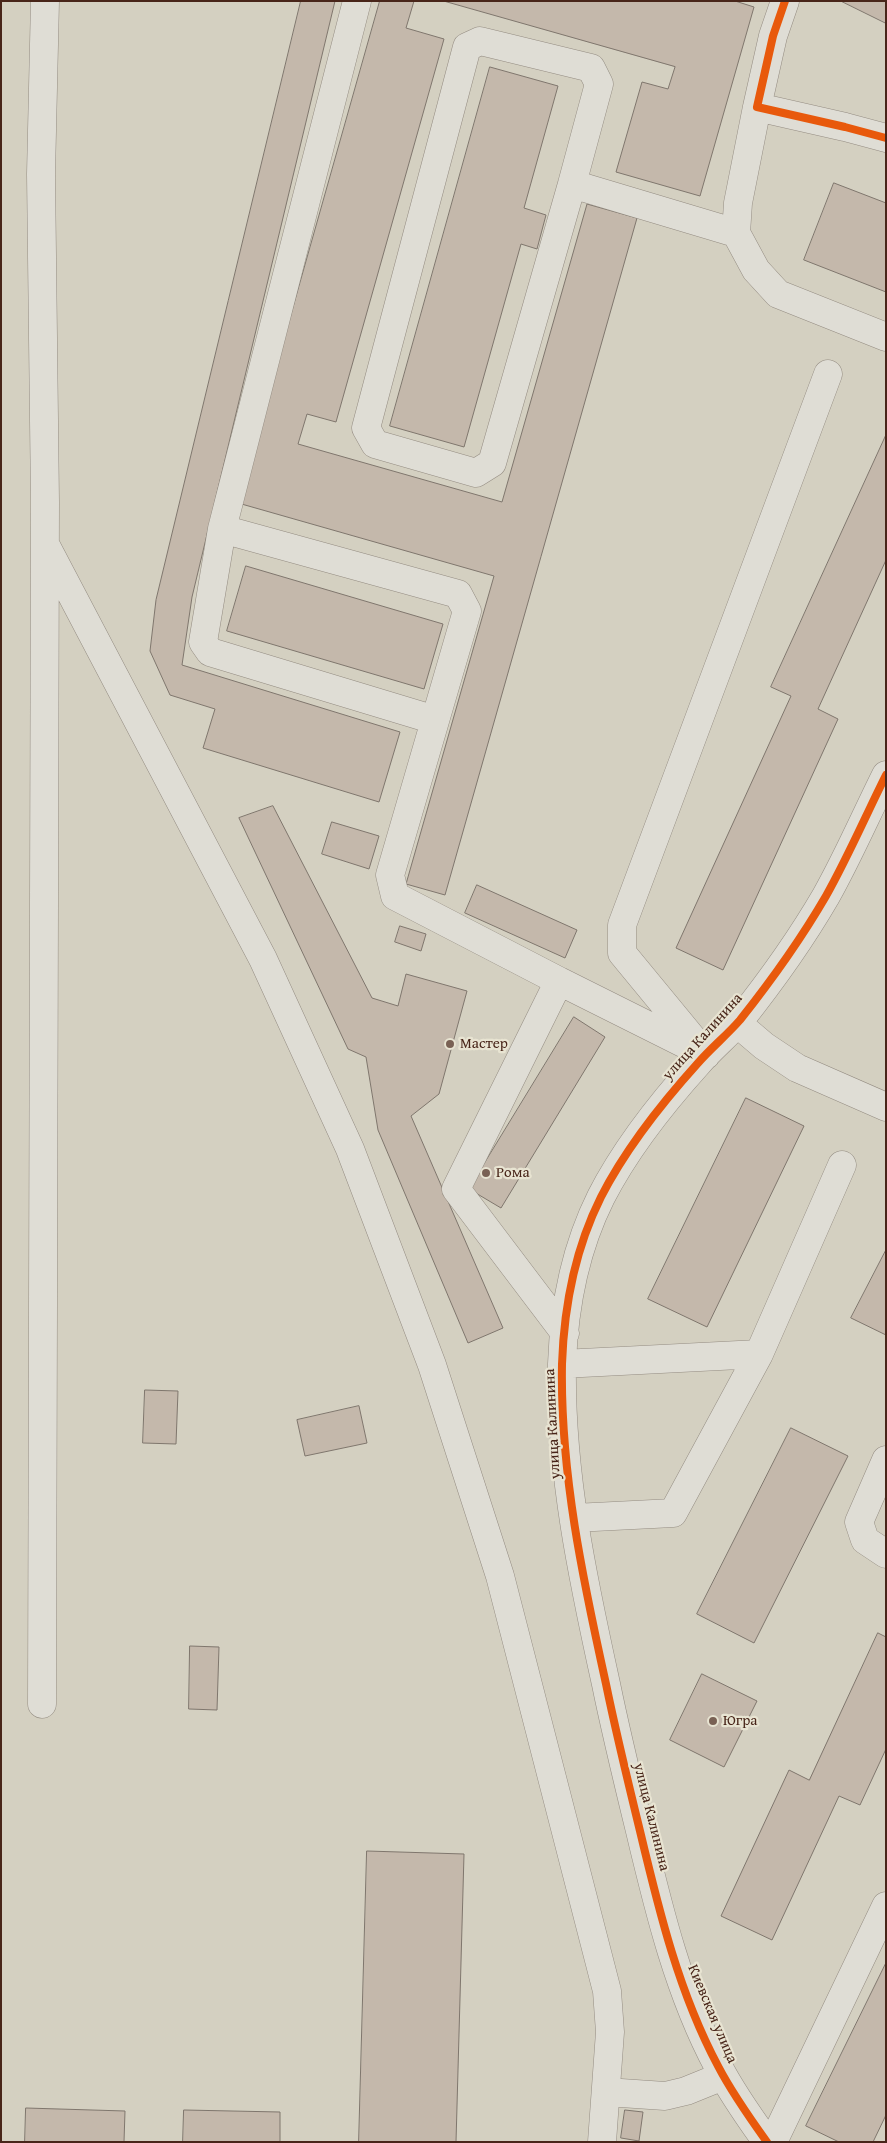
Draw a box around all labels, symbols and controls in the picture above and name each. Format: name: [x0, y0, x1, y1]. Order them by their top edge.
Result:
street label: улица Калинина: [659, 990, 747, 1084]
place label: Мастер: [460, 1035, 508, 1053]
marker: Мастер: [444, 1038, 456, 1050]
place label: Рома: [496, 1164, 530, 1182]
marker: Рома: [480, 1167, 492, 1179]
street label: улица Калинина: [541, 1368, 565, 1480]
place label: Югра: [723, 1712, 757, 1730]
marker: Югра: [707, 1715, 719, 1727]
street label: улица Калинина: [629, 1761, 673, 1873]
street label: Киевская улица: [683, 1962, 741, 2066]

